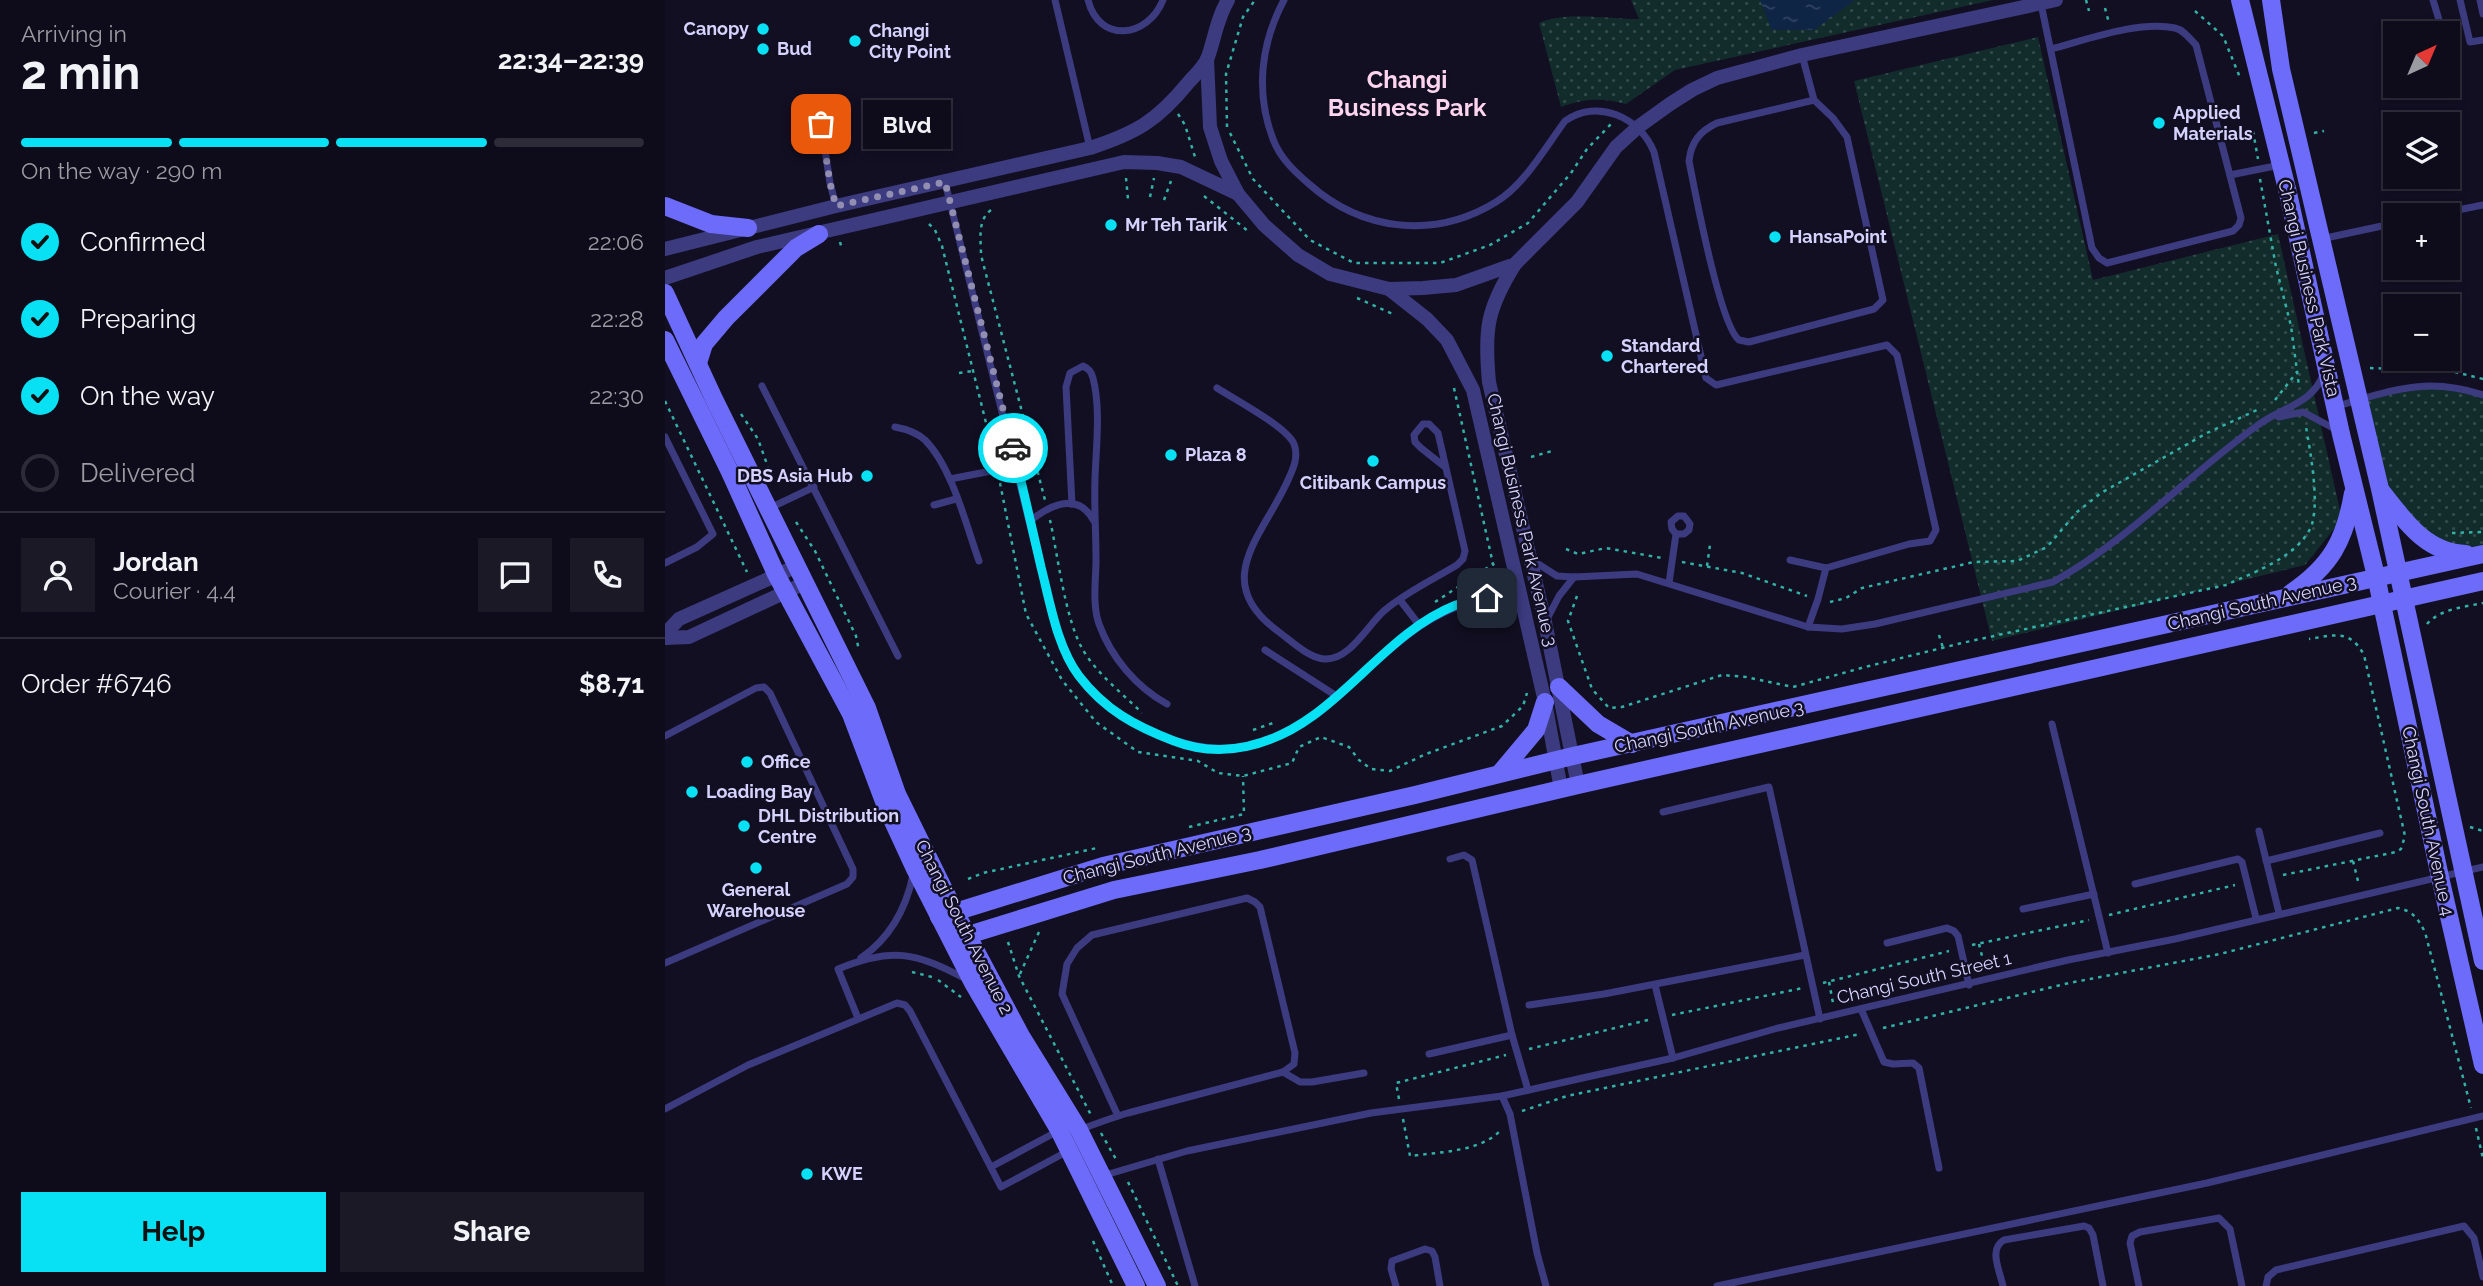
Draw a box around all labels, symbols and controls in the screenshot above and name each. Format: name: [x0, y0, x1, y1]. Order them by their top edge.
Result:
place label: Canopy: [684, 18, 749, 39]
text: Arriving in: [21, 20, 127, 47]
place label: Changi City Point: [869, 20, 951, 62]
marker: Canopy: [755, 21, 771, 37]
north arrow: [2383, 21, 2461, 98]
map controls: [2383, 21, 2460, 371]
marker: Changi City Point: [847, 33, 863, 49]
place label: Bud: [777, 38, 812, 59]
marker: Bud: [755, 41, 771, 57]
text: 22:34–22:39: [498, 45, 644, 75]
text: 2 min: [21, 46, 140, 100]
district label: Changi Business Park: [1328, 65, 1487, 122]
pin: [791, 94, 851, 154]
callout: Blvd: [863, 100, 951, 148]
place label: Applied Materials: [2173, 102, 2253, 144]
icon: bag: [802, 105, 840, 143]
text: Blvd: [882, 111, 932, 138]
button: layers: [2383, 112, 2460, 189]
marker: Applied Materials: [2151, 115, 2167, 131]
text: On the way · 290 m: [21, 157, 222, 184]
street label: Changi Business Park Vista: [2274, 177, 2345, 399]
button: +: [2383, 203, 2460, 280]
place label: Mr Teh Tarik: [1125, 214, 1228, 235]
marker: Mr Teh Tarik: [1103, 217, 1119, 233]
icon: check: [21, 223, 59, 261]
place label: HansaPoint: [1789, 226, 1887, 247]
text: Confirmed: [80, 227, 206, 257]
text: 22:06: [588, 228, 644, 255]
marker: HansaPoint: [1767, 229, 1783, 245]
button: −: [2383, 294, 2460, 371]
icon: check: [21, 300, 59, 338]
text: Preparing: [80, 304, 196, 334]
text: 22:28: [590, 305, 644, 332]
place label: Standard Chartered: [1621, 335, 1708, 377]
marker: Standard Chartered: [1599, 348, 1615, 364]
icon: check: [21, 377, 59, 415]
text: On the way: [80, 381, 215, 411]
text: 22:30: [589, 382, 644, 409]
street label: Changi Business Park Avenue 3: [1483, 391, 1562, 649]
courier: [978, 413, 1048, 483]
icon: car: [994, 429, 1032, 467]
place label: Plaza 8: [1185, 444, 1247, 465]
marker: Plaza 8: [1163, 447, 1179, 463]
marker: Citibank Campus: [1365, 453, 1381, 469]
text: Delivered: [80, 458, 195, 488]
place label: DBS Asia Hub: [737, 465, 853, 486]
marker: DBS Asia Hub: [859, 468, 875, 484]
place label: Citibank Campus: [1300, 472, 1446, 493]
button: person: [21, 538, 95, 612]
button: chat: [478, 538, 552, 612]
button: phone: [570, 538, 644, 612]
text: Jordan: [113, 547, 199, 577]
pin: [1457, 568, 1517, 628]
street label: Changi South Avenue 3: [2165, 571, 2358, 634]
text: Courier · 4.4: [113, 577, 236, 604]
icon: home: [1468, 579, 1506, 617]
text: Order #6746: [21, 669, 172, 699]
text: $8.71: [579, 669, 644, 699]
street label: Changi South Avenue 3: [1612, 696, 1805, 757]
street label: Changi South Avenue 4: [2398, 724, 2459, 918]
place label: Office: [761, 751, 811, 772]
marker: Office: [739, 754, 755, 770]
place label: Loading Bay: [706, 781, 813, 802]
marker: Loading Bay: [684, 784, 700, 800]
place label: DHL Distribution Centre: [758, 805, 899, 847]
marker: DHL Distribution Centre: [736, 818, 752, 834]
street label: Changi South Avenue 3: [1061, 821, 1253, 888]
street label: Changi South Avenue 2: [911, 836, 1018, 1017]
marker: General Warehouse: [748, 860, 764, 876]
place label: General Warehouse: [707, 879, 805, 921]
street label: Changi South Street 1: [1835, 947, 2013, 1008]
place label: KWE: [821, 1163, 863, 1184]
marker: KWE: [799, 1166, 815, 1182]
button: Help: [21, 1192, 326, 1272]
button: Share: [340, 1192, 644, 1272]

